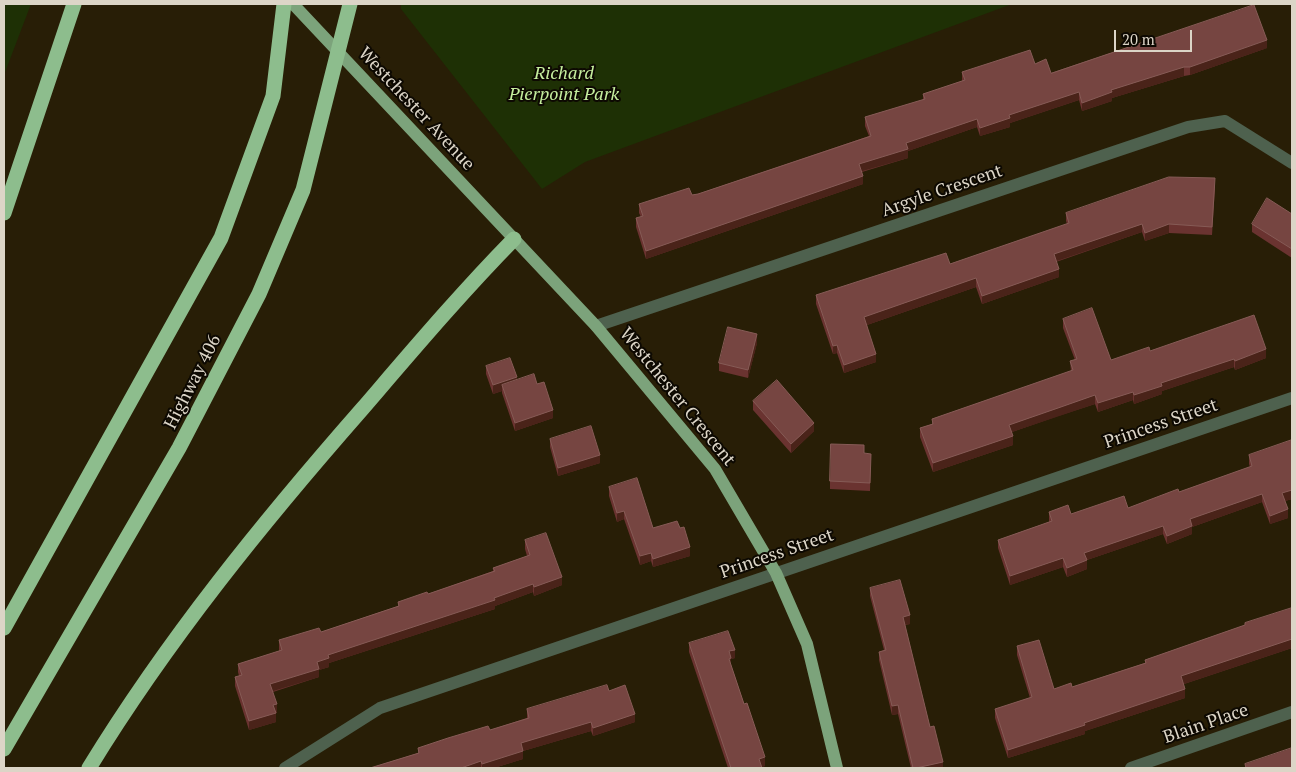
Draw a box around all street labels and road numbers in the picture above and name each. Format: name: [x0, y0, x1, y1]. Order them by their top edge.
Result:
street label: Westchester Avenue: [353, 43, 479, 175]
street label: Argyle Crescent: [879, 160, 1005, 222]
street label: Westchester Crescent: [615, 323, 739, 471]
street label: Highway 406: [160, 331, 226, 433]
street label: Princess Street: [1101, 394, 1221, 454]
street label: Princess Street: [717, 524, 837, 584]
street label: Blain Place: [1161, 699, 1251, 749]

